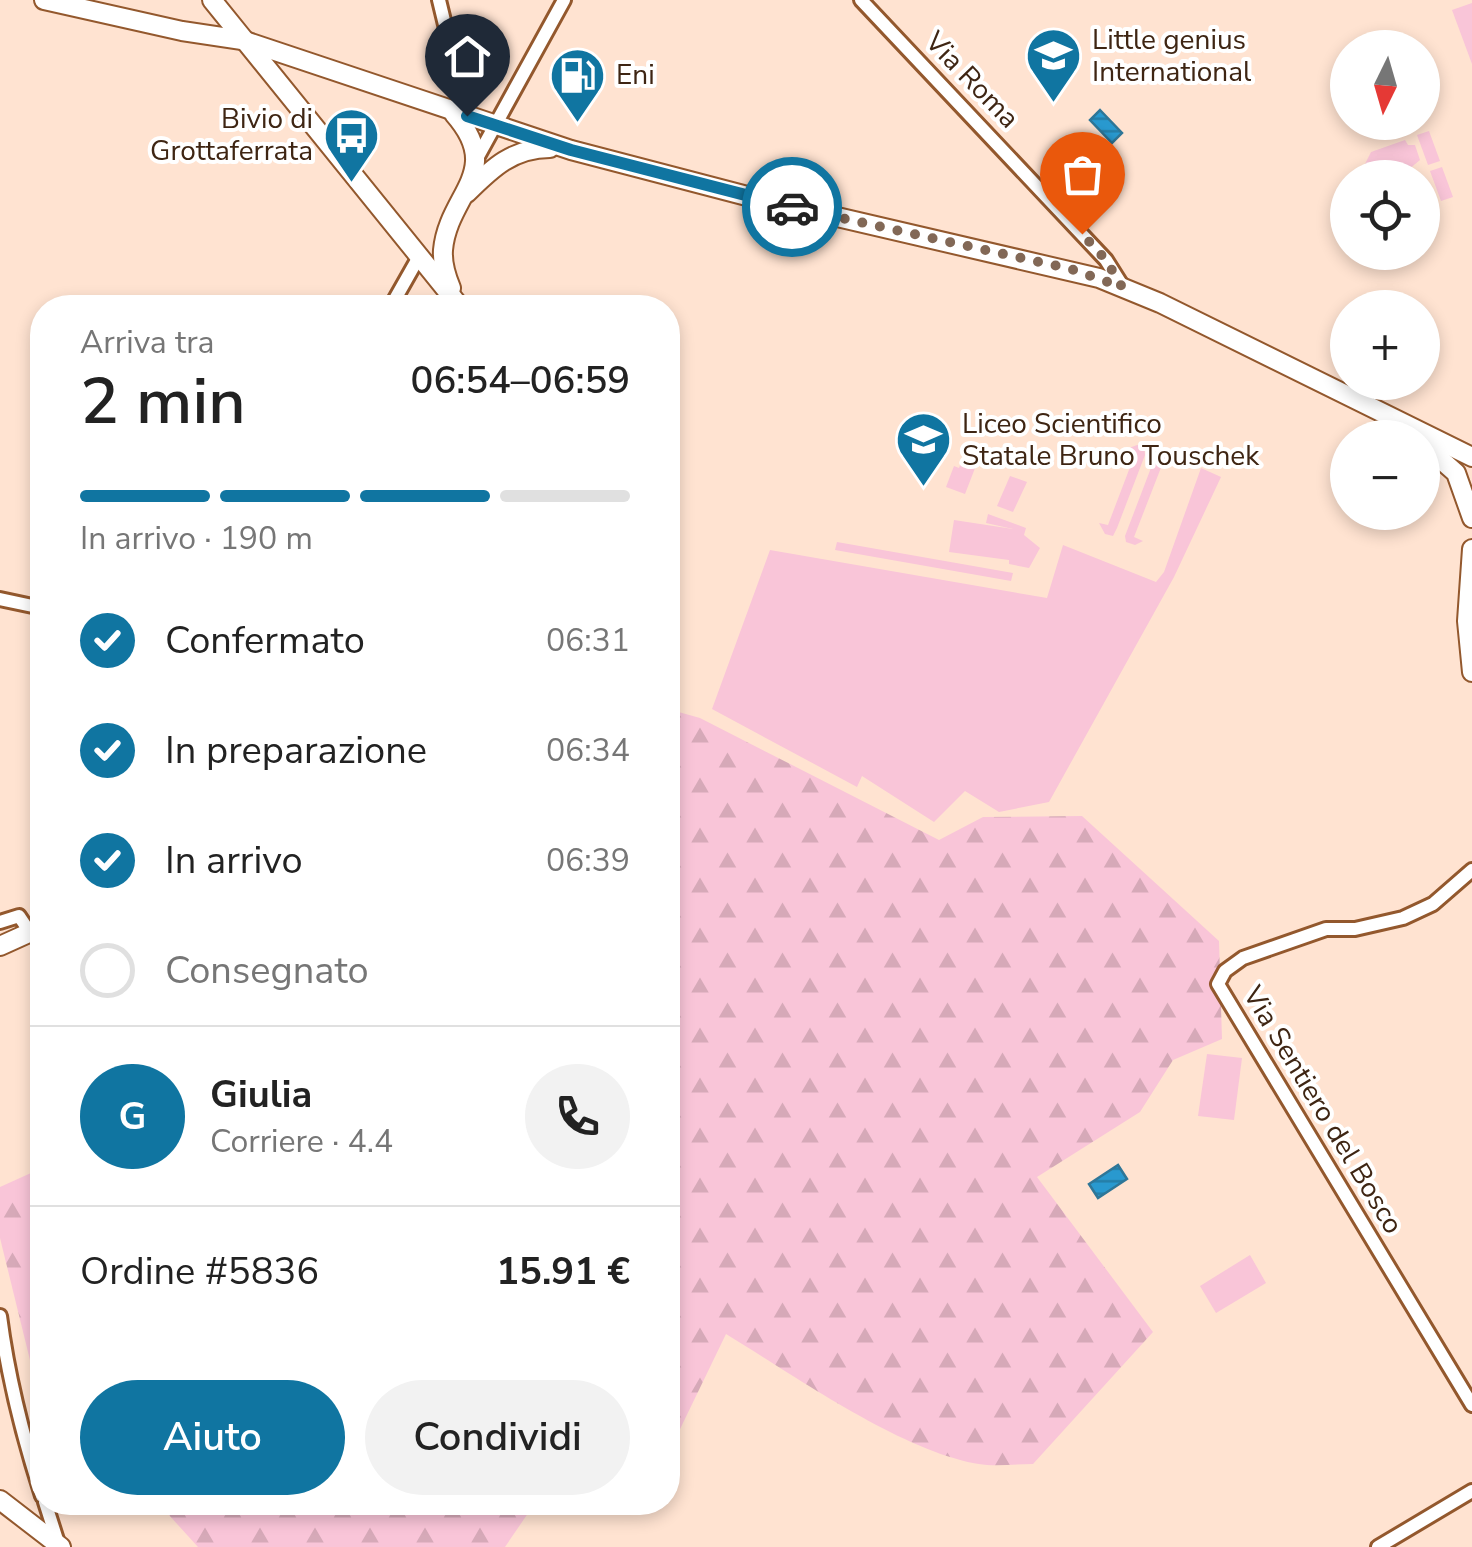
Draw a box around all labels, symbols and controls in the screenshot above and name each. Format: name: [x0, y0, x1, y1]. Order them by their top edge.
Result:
pin: [425, 14, 510, 117]
place label: Little genius International: [1092, 21, 1252, 91]
street label: Via Roma: [916, 23, 1028, 137]
school or university icon: Little genius International: [1023, 26, 1083, 105]
icon: home: [440, 29, 495, 84]
north arrow: [1330, 30, 1440, 140]
map controls: [1330, 30, 1440, 530]
fuel station icon: Eni: [547, 45, 607, 124]
place label: Eni: [616, 56, 655, 94]
place label: Bivio di Grottaferrata: [150, 100, 313, 170]
bus stop icon: Bivio di Grottaferrata: [322, 105, 382, 184]
pin: [1040, 132, 1125, 235]
icon: bag: [1055, 147, 1110, 202]
courier: [742, 157, 842, 257]
button: locate: [1330, 160, 1440, 270]
icon: car: [765, 180, 820, 235]
button: +: [1330, 290, 1440, 400]
text: Arriva tra: [80, 321, 214, 364]
text: 06:54–06:59: [411, 355, 630, 406]
text: 2 min: [80, 357, 246, 446]
place label: Liceo Scientifico Statale Bruno Touschek: [962, 405, 1260, 475]
school or university icon: Liceo Scientifico Statale Bruno Touschek: [893, 410, 953, 489]
button: −: [1330, 420, 1440, 530]
text: In arrivo · 190 m: [80, 517, 313, 560]
icon: check: [80, 613, 135, 668]
text: Confermato: [165, 615, 365, 666]
text: 06:31: [546, 619, 630, 662]
icon: check: [80, 723, 135, 778]
text: In preparazione: [165, 725, 427, 776]
text: 06:34: [546, 729, 630, 772]
icon: check: [80, 833, 135, 888]
text: In arrivo: [165, 835, 303, 886]
text: 06:39: [546, 839, 630, 882]
text: Consegnato: [165, 945, 369, 996]
street label: Via Sentiero del Bosco: [1233, 978, 1412, 1241]
button: phone: [525, 1064, 630, 1169]
text: Giulia: [210, 1069, 312, 1120]
text: G: [119, 1091, 146, 1142]
text: Corriere · 4.4: [210, 1120, 393, 1163]
text: Ordine #5836: [80, 1246, 319, 1297]
text: 15.91 €: [496, 1246, 630, 1297]
button: Aiuto: [80, 1380, 345, 1495]
button: Condividi: [365, 1380, 630, 1495]

